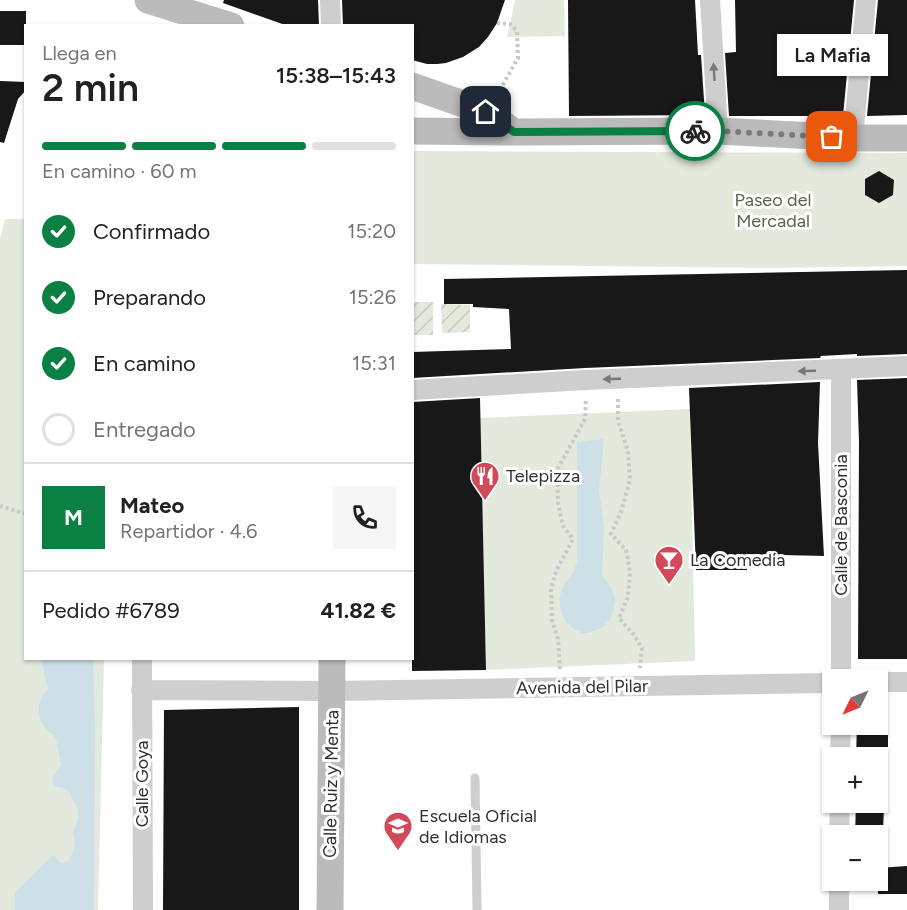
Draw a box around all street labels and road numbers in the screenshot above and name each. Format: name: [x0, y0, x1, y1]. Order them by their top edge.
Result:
street label: Calle de Basconia: [830, 454, 852, 596]
street label: Avenida del Pilar: [516, 675, 648, 699]
street label: Calle Ruiz y Menta: [319, 710, 343, 858]
street label: Calle Goya: [131, 741, 153, 827]

